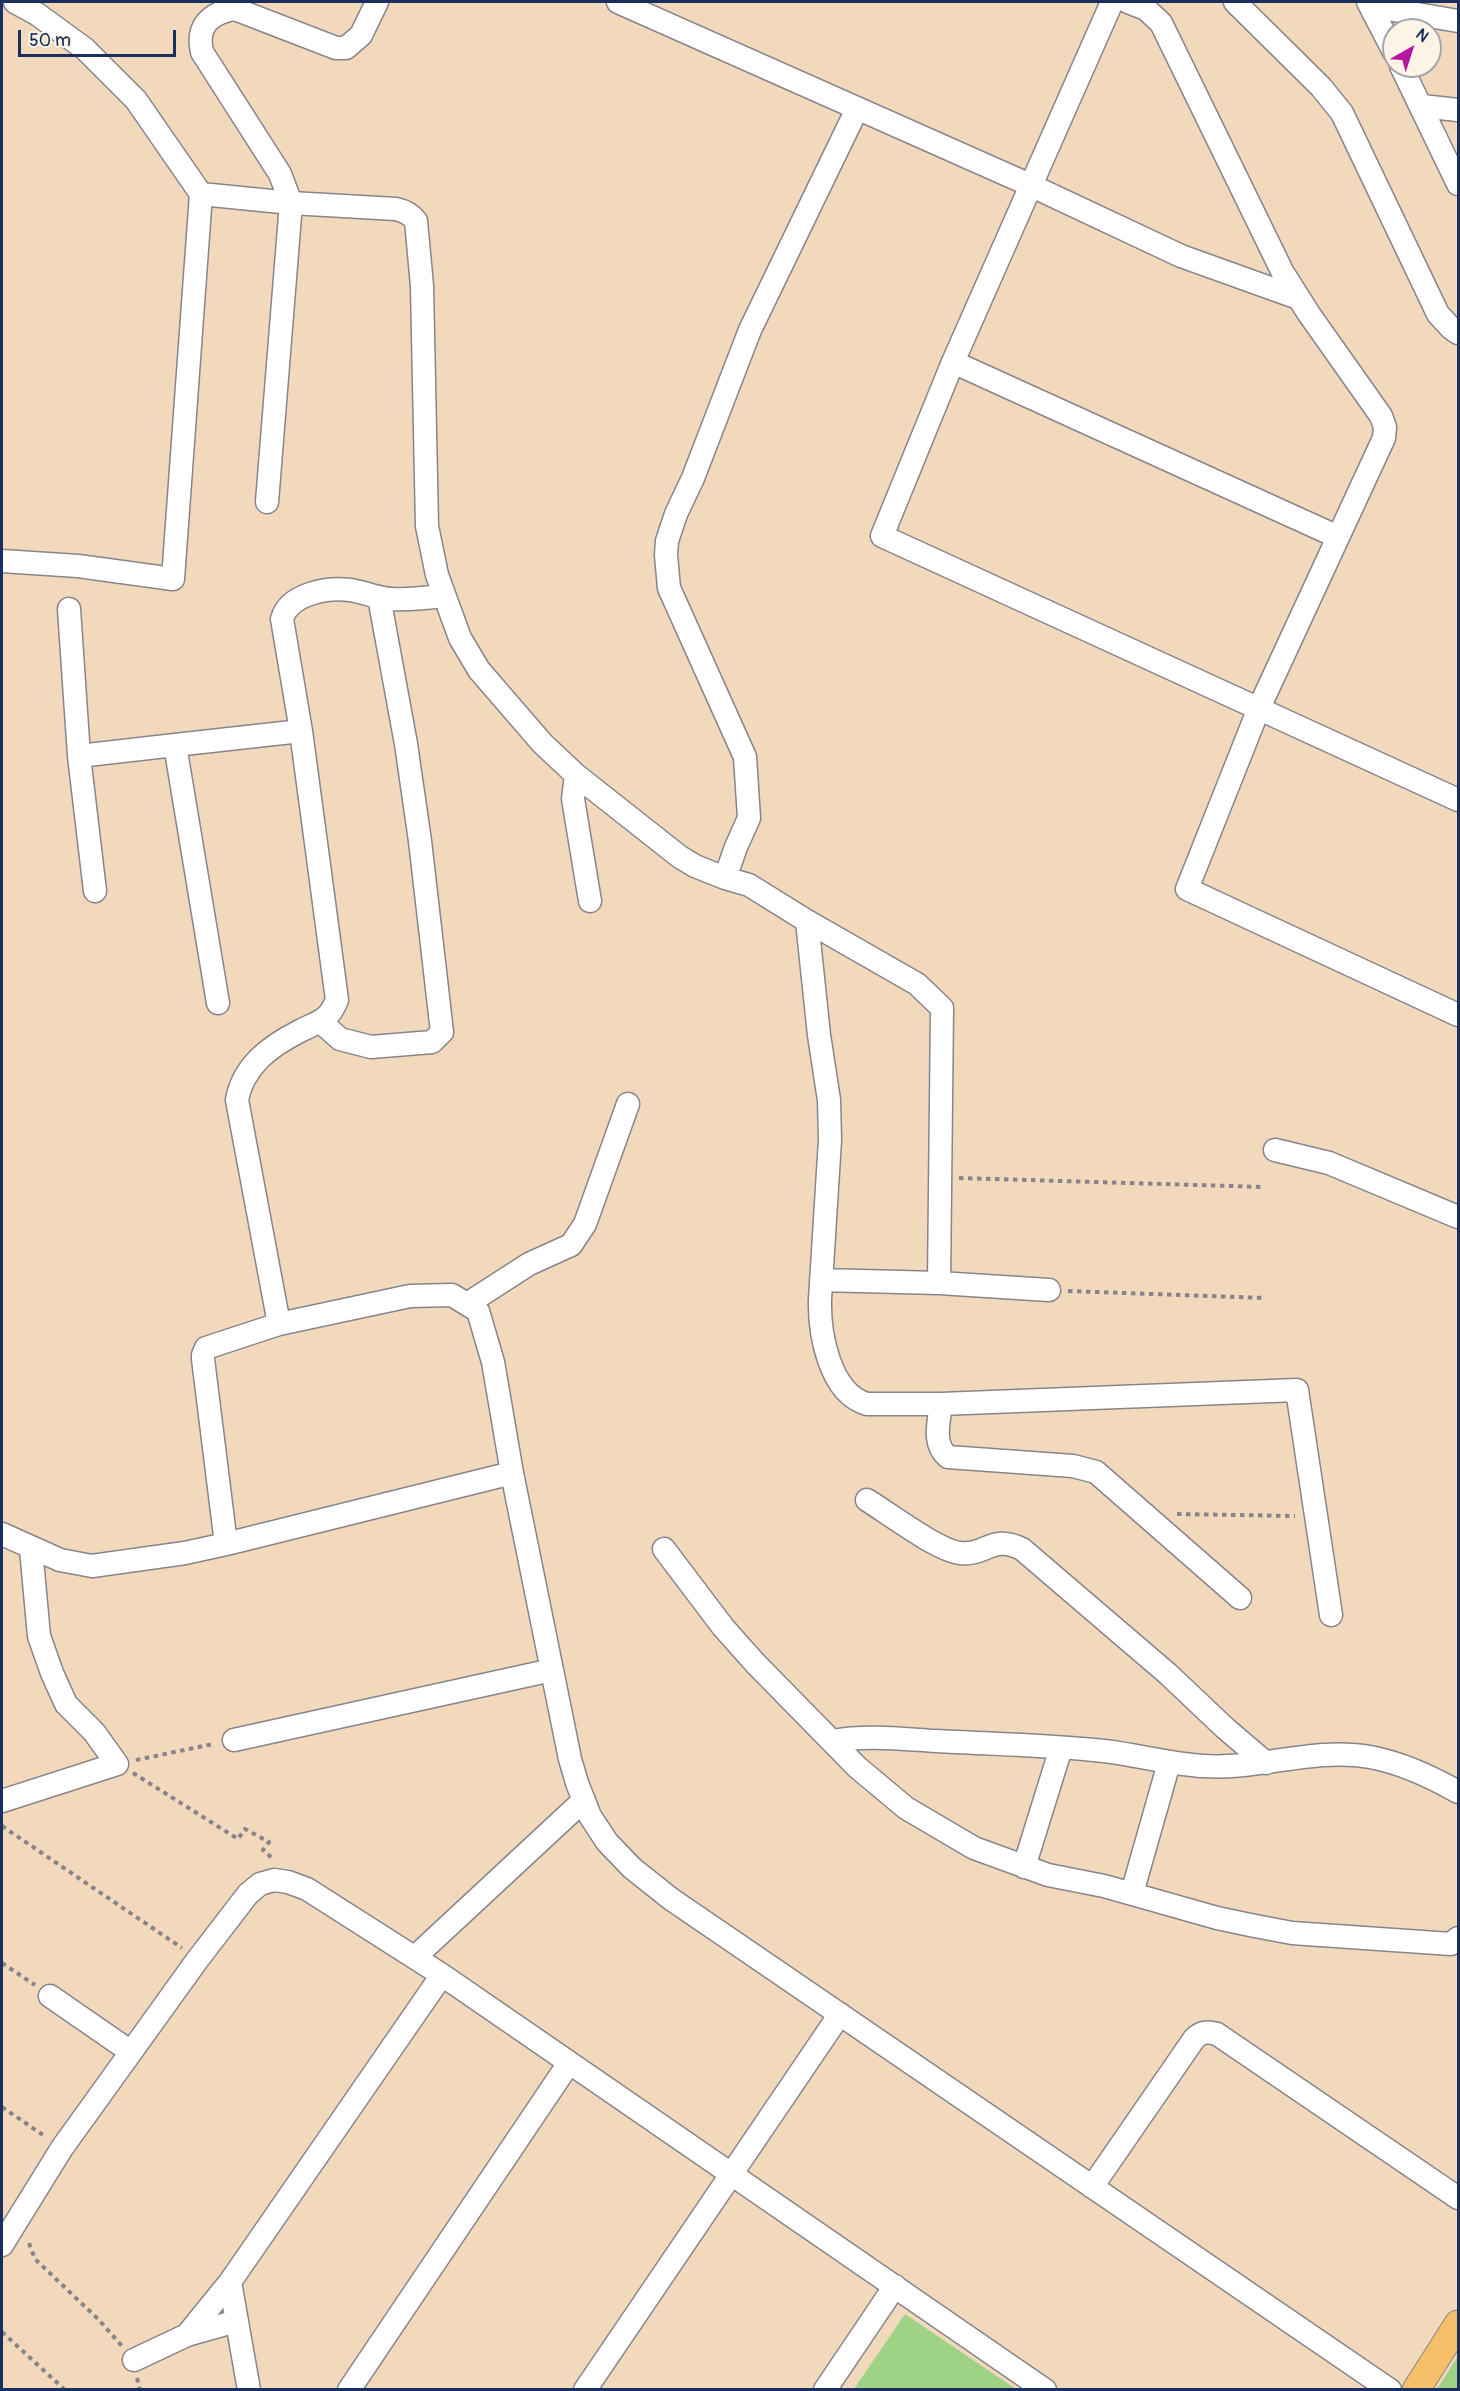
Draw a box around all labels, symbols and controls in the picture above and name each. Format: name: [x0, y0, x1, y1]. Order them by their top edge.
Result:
scale bar: [21, 18, 178, 56]
north arrow: [1382, 18, 1442, 78]
text: N: [1412, 24, 1433, 47]
text: 50 m: [29, 29, 71, 52]

